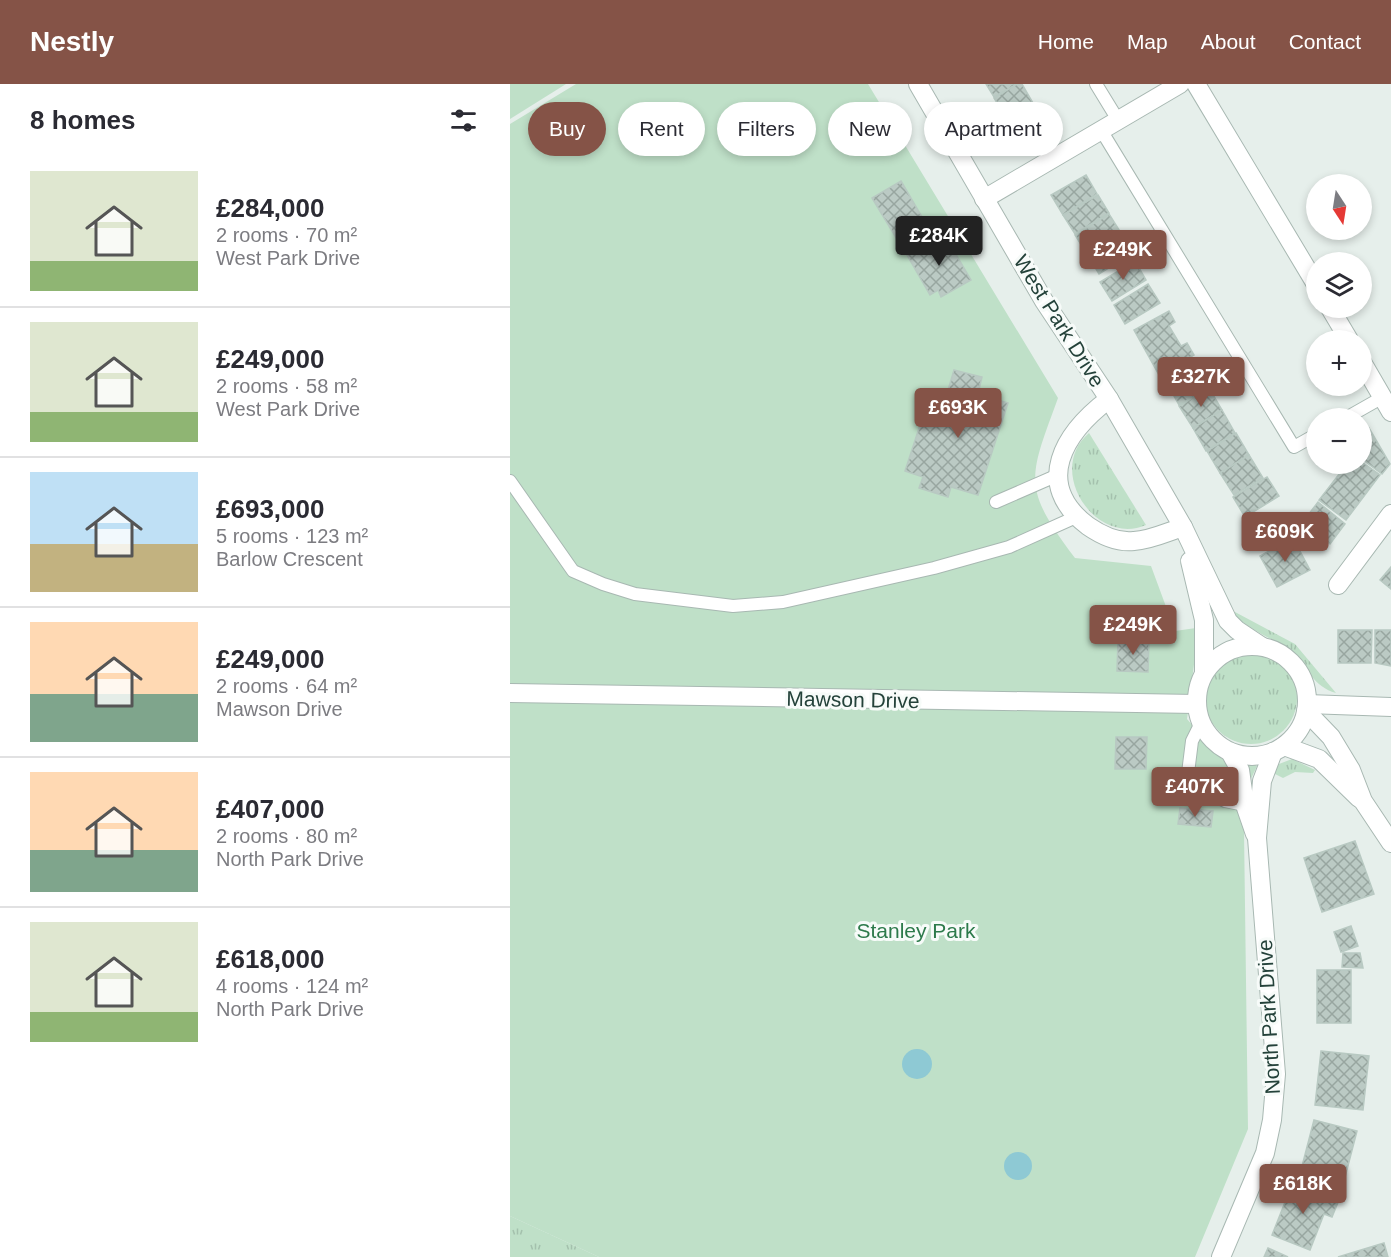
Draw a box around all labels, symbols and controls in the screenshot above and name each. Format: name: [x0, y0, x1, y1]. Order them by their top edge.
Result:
text: Nestly: [30, 26, 114, 57]
text: Home: [1038, 30, 1094, 53]
text: Map: [1127, 30, 1168, 53]
text: About: [1201, 30, 1256, 53]
text: Contact: [1289, 30, 1361, 53]
chip: Buy: [528, 102, 606, 156]
chip: Rent: [618, 102, 705, 156]
chip: Filters: [717, 102, 816, 156]
chip: New: [828, 102, 912, 156]
chip: Apartment: [924, 102, 1063, 156]
icon: filters: [447, 104, 480, 137]
text: 8 homes: [30, 105, 136, 135]
north arrow: [1306, 174, 1372, 240]
map controls: [1306, 174, 1372, 474]
text: £284,000: [216, 193, 324, 223]
icon: home: [78, 195, 150, 267]
pin: £284K: [897, 216, 981, 267]
text: 2 rooms · 70 m²: [216, 224, 357, 246]
text: £284K: [910, 224, 968, 246]
pin: £249K: [1081, 230, 1165, 281]
text: £249K: [1094, 238, 1152, 260]
text: West Park Drive: [216, 247, 360, 269]
street label: West Park Drive: [1010, 250, 1109, 391]
button: layers: [1306, 252, 1372, 318]
button: +: [1306, 330, 1372, 396]
text: £249,000: [216, 344, 324, 374]
icon: home: [78, 346, 150, 418]
pin: £327K: [1159, 357, 1243, 408]
text: £327K: [1172, 365, 1230, 387]
text: 2 rooms · 58 m²: [216, 375, 357, 397]
pin: £693K: [916, 388, 1000, 439]
text: £693K: [929, 396, 987, 418]
text: West Park Drive: [216, 398, 360, 420]
button: −: [1306, 408, 1372, 474]
text: £693,000: [216, 494, 324, 524]
icon: home: [78, 496, 150, 568]
pin: £609K: [1243, 512, 1327, 563]
text: £609K: [1256, 520, 1314, 542]
text: 5 rooms · 123 m²: [216, 525, 368, 547]
text: Barlow Crescent: [216, 548, 363, 570]
pin: £249K: [1091, 605, 1175, 656]
text: £249K: [1104, 613, 1162, 635]
text: £249,000: [216, 644, 324, 674]
icon: home: [78, 646, 150, 718]
text: 2 rooms · 64 m²: [216, 675, 357, 697]
street label: Mawson Drive: [786, 687, 920, 712]
text: Mawson Drive: [216, 698, 343, 720]
pin: £407K: [1153, 767, 1237, 818]
text: £407K: [1166, 775, 1224, 797]
text: £407,000: [216, 794, 324, 824]
icon: home: [78, 796, 150, 868]
text: 2 rooms · 80 m²: [216, 825, 357, 847]
text: North Park Drive: [216, 848, 364, 870]
park label: Stanley Park: [856, 919, 976, 942]
street label: North Park Drive: [1253, 939, 1284, 1095]
text: £618,000: [216, 944, 324, 974]
icon: home: [78, 946, 150, 1018]
text: 4 rooms · 124 m²: [216, 975, 368, 997]
text: North Park Drive: [216, 998, 364, 1020]
pin: £618K: [1261, 1164, 1345, 1215]
text: £618K: [1274, 1172, 1332, 1194]

